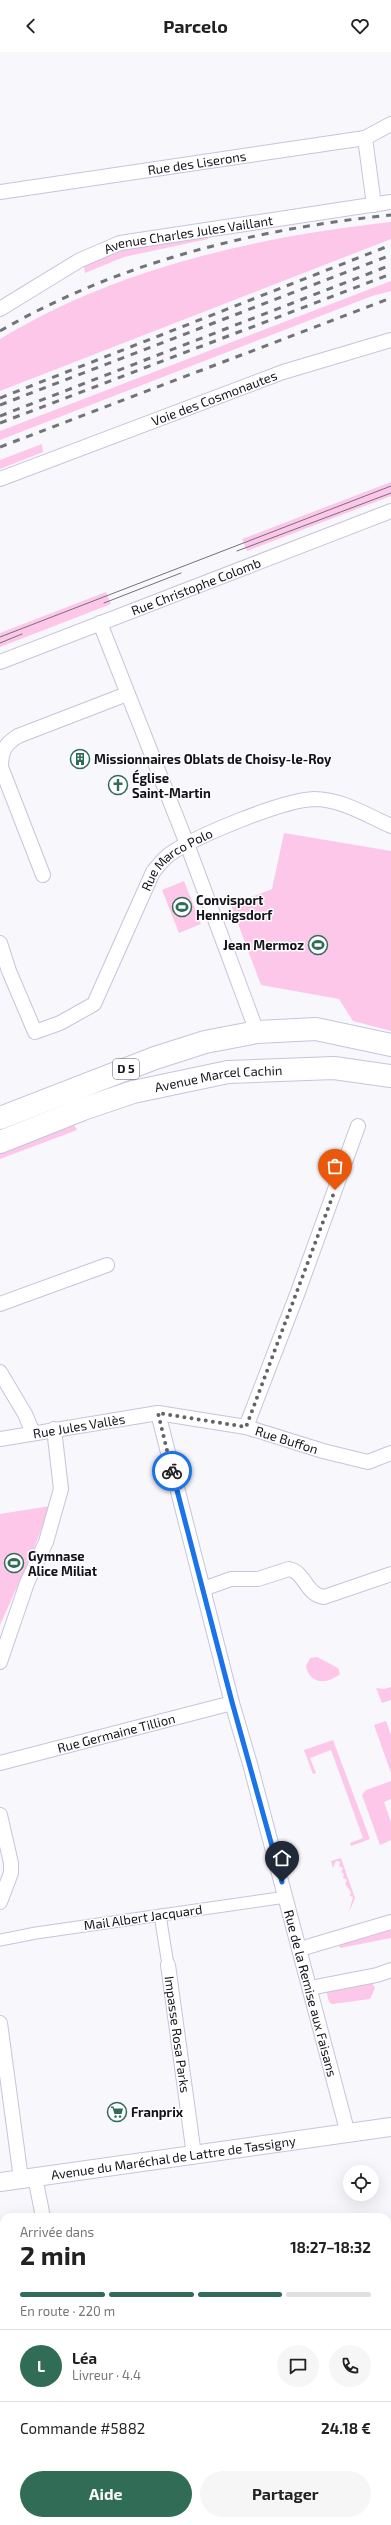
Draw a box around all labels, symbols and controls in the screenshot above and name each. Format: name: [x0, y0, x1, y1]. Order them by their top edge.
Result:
icon: back: [20, 15, 42, 37]
text: Parcelo: [163, 15, 228, 37]
icon: heart: [349, 15, 371, 37]
street label: Rue des Liserons: [147, 148, 247, 178]
street label: Avenue Charles Jules Vaillant: [101, 212, 274, 257]
street label: Voie des Cosmonautes: [149, 367, 279, 429]
street label: Rue Christophe Colomb: [129, 554, 263, 619]
building icon: Missionnaires Oblats de Choisy-le-Roy: [69, 748, 91, 770]
place label: Missionnaires Oblats de Choisy-le-Roy: [94, 751, 332, 767]
place label: Église Saint-Martin: [132, 769, 211, 801]
church icon: Église Saint-Martin: [107, 774, 129, 796]
street label: Rue Marco Polo: [138, 825, 215, 893]
place label: Convisport Hennigsdorf: [196, 892, 273, 923]
sports icon: Convisport Hennigsdorf: [171, 896, 193, 918]
sports icon: Jean Mermoz: [307, 934, 329, 956]
place label: Jean Mermoz: [223, 937, 304, 953]
road number: D 5: [113, 1059, 139, 1079]
street label: Avenue Marcel Cachin: [153, 1062, 283, 1095]
pin: [318, 1149, 352, 1190]
icon: bag: [324, 1155, 346, 1177]
street label: Rue Jules Vallès: [32, 1411, 126, 1441]
street label: Rue Buffon: [253, 1422, 320, 1457]
courier: [152, 1451, 192, 1491]
icon: bike: [161, 1460, 183, 1482]
place label: Gymnase Alice Miliat: [28, 1548, 98, 1579]
sports icon: Gymnase Alice Miliat: [3, 1552, 25, 1574]
street label: Rue Germaine Tillion: [55, 1710, 177, 1756]
pin: [265, 1841, 299, 1882]
icon: home: [271, 1847, 293, 1869]
street label: Mail Albert Jacquard: [83, 1901, 203, 1933]
street label: Rue de la Remise aux Faisans: [281, 1908, 340, 2078]
street label: Impasse Rosa Parks: [162, 1975, 193, 2094]
supermarket icon: Franprix: [106, 2101, 128, 2123]
place label: Franprix: [131, 2104, 184, 2120]
street label: Avenue du Maréchal de Lattre de Tassigny: [50, 2132, 297, 2183]
map controls: [343, 2165, 379, 2201]
button: locate: [343, 2165, 379, 2201]
text: Arrivée dans: [20, 2224, 94, 2240]
text: 18:27–18:32: [290, 2238, 371, 2256]
text: 2 min: [20, 2239, 86, 2270]
text: En route · 220 m: [20, 2303, 115, 2319]
button: chat: [277, 2345, 319, 2387]
button: phone: [329, 2345, 371, 2387]
text: Léa: [72, 2349, 97, 2367]
text: L: [37, 2357, 45, 2375]
text: Livreur · 4.4: [72, 2367, 141, 2383]
text: Commande #5882: [20, 2419, 145, 2437]
text: 24.18 €: [321, 2419, 371, 2437]
button: Aide: [20, 2471, 192, 2517]
button: Partager: [200, 2471, 371, 2517]

